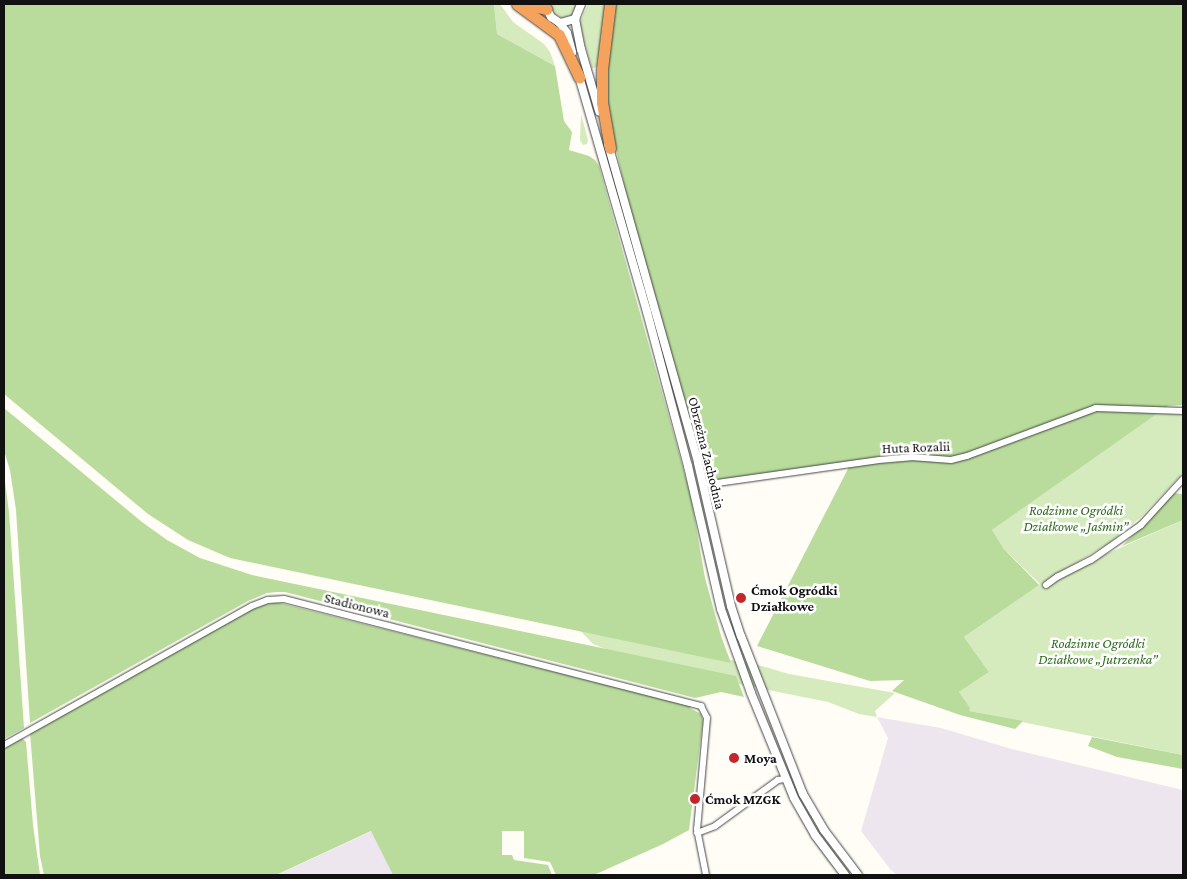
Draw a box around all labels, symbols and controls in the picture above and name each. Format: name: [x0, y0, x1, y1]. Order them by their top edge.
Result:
street label: Obrzeżna Zachodnia: [685, 395, 729, 511]
street label: Huta Rozalii: [882, 437, 950, 457]
park label: Rodzinne Ogródki Działkowe „Jaśmin”: [1023, 502, 1129, 534]
place label: Ćmok Ogródki Działkowe: [751, 582, 837, 614]
street label: Stadionowa: [323, 589, 391, 621]
marker: Ćmok Ogródki Działkowe: [735, 592, 747, 604]
park label: Rodzinne Ogródki Działkowe „Jutrzenka”: [1038, 635, 1158, 668]
place label: Moya: [744, 750, 777, 766]
marker: Moya: [728, 752, 740, 764]
place label: Ćmok MZGK: [705, 791, 780, 807]
marker: Ćmok MZGK: [689, 793, 701, 805]

